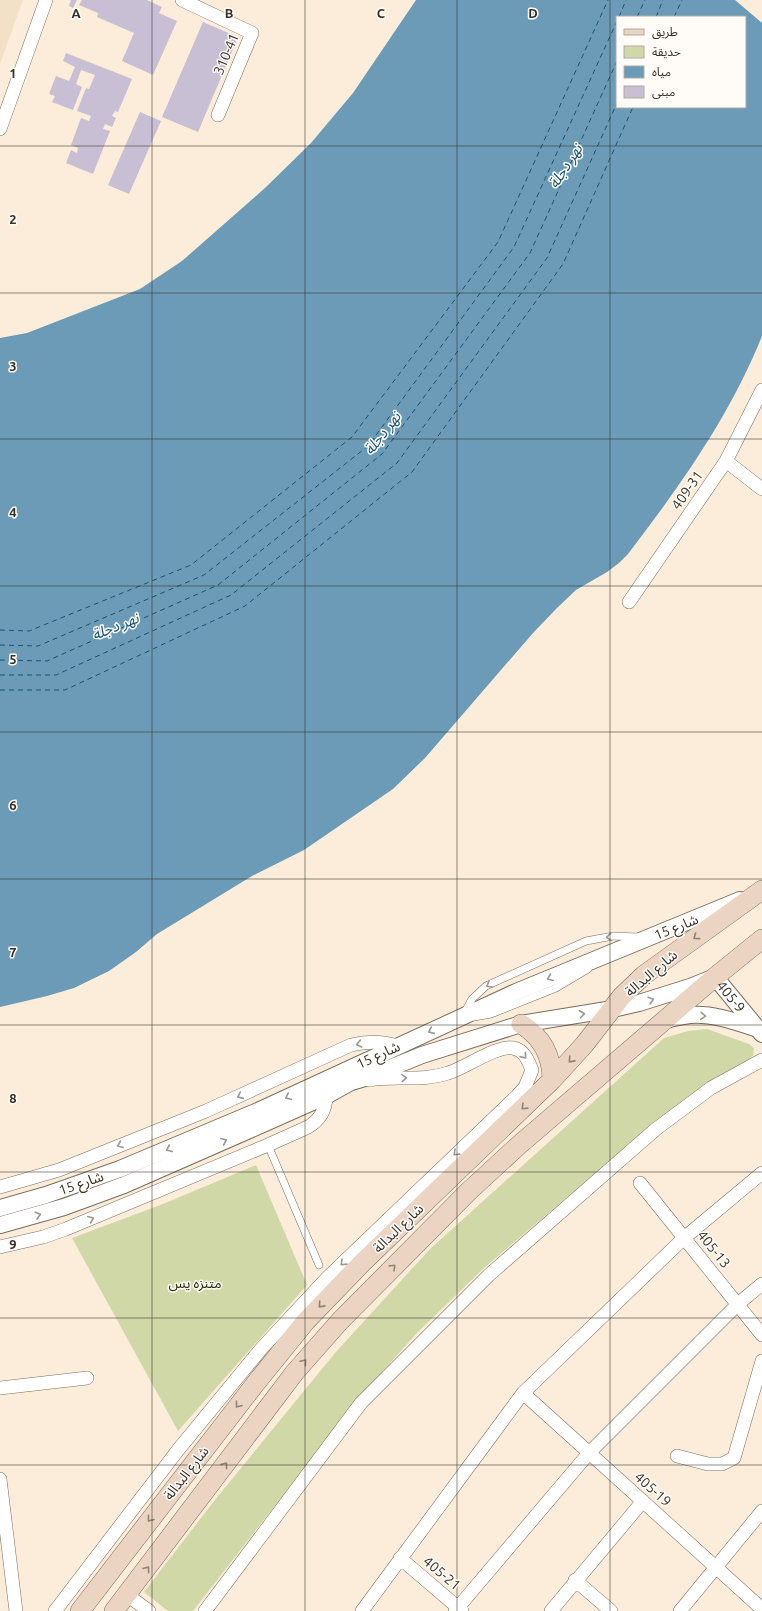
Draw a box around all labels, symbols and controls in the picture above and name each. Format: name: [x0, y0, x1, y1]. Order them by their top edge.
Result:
text: A: [71, 6, 81, 20]
text: B: [225, 6, 234, 20]
text: C: [377, 6, 386, 20]
text: D: [528, 6, 538, 20]
legend: [616, 16, 746, 108]
text: طريق: [652, 25, 678, 40]
street label: 310-41: [210, 31, 242, 77]
text: حديقة: [652, 45, 681, 59]
text: مياه: [652, 65, 671, 79]
text: 1: [9, 66, 17, 80]
text: مبنى: [652, 85, 675, 99]
water label: نهر دجلة: [545, 139, 587, 192]
text: 2: [9, 212, 17, 226]
text: 3: [9, 359, 17, 373]
water label: نهر دجلة: [360, 407, 406, 458]
street label: 409-31: [668, 468, 706, 512]
text: 4: [9, 505, 17, 519]
water label: نهر دجلة: [89, 608, 143, 644]
text: 5: [9, 652, 17, 666]
text: 6: [9, 798, 17, 812]
street label: شارع 15: [652, 911, 702, 946]
one-way arrow: [606, 932, 612, 941]
one-way arrow: [693, 932, 700, 940]
text: 7: [9, 945, 17, 959]
street label: شارع البدالة: [622, 946, 682, 1002]
one-way arrow: [547, 974, 554, 982]
street label: 405-9: [713, 978, 749, 1015]
one-way arrow: [486, 981, 493, 988]
one-way arrow: [648, 996, 654, 1004]
one-way arrow: [579, 1009, 585, 1018]
one-way arrow: [700, 1011, 706, 1020]
one-way arrow: [428, 1026, 435, 1034]
street label: شارع 15: [354, 1038, 404, 1075]
one-way arrow: [356, 1039, 362, 1047]
one-way arrow: [520, 1051, 527, 1059]
one-way arrow: [568, 1056, 575, 1063]
one-way arrow: [401, 1074, 407, 1083]
text: 8: [9, 1091, 17, 1105]
one-way arrow: [236, 1091, 244, 1099]
one-way arrow: [284, 1092, 292, 1100]
one-way arrow: [521, 1102, 529, 1110]
one-way arrow: [220, 1138, 227, 1146]
one-way arrow: [116, 1141, 123, 1149]
one-way arrow: [165, 1144, 172, 1152]
one-way arrow: [453, 1148, 461, 1156]
street label: شارع 15: [57, 1168, 106, 1201]
street label: شارع البدالة: [370, 1200, 428, 1258]
one-way arrow: [34, 1211, 41, 1220]
one-way arrow: [86, 1216, 94, 1224]
street label: 405-13: [694, 1227, 734, 1271]
text: 9: [9, 1237, 17, 1251]
one-way arrow: [340, 1258, 348, 1266]
one-way arrow: [388, 1264, 396, 1272]
park label: متنزه يس: [168, 1275, 222, 1292]
one-way arrow: [318, 1300, 326, 1308]
one-way arrow: [299, 1359, 306, 1366]
one-way arrow: [236, 1401, 243, 1408]
street label: شارع البدالة: [160, 1443, 214, 1505]
one-way arrow: [220, 1463, 227, 1470]
street label: 405-19: [631, 1468, 675, 1510]
one-way arrow: [148, 1515, 155, 1522]
street label: 405-21: [420, 1553, 464, 1593]
one-way arrow: [142, 1566, 149, 1573]

